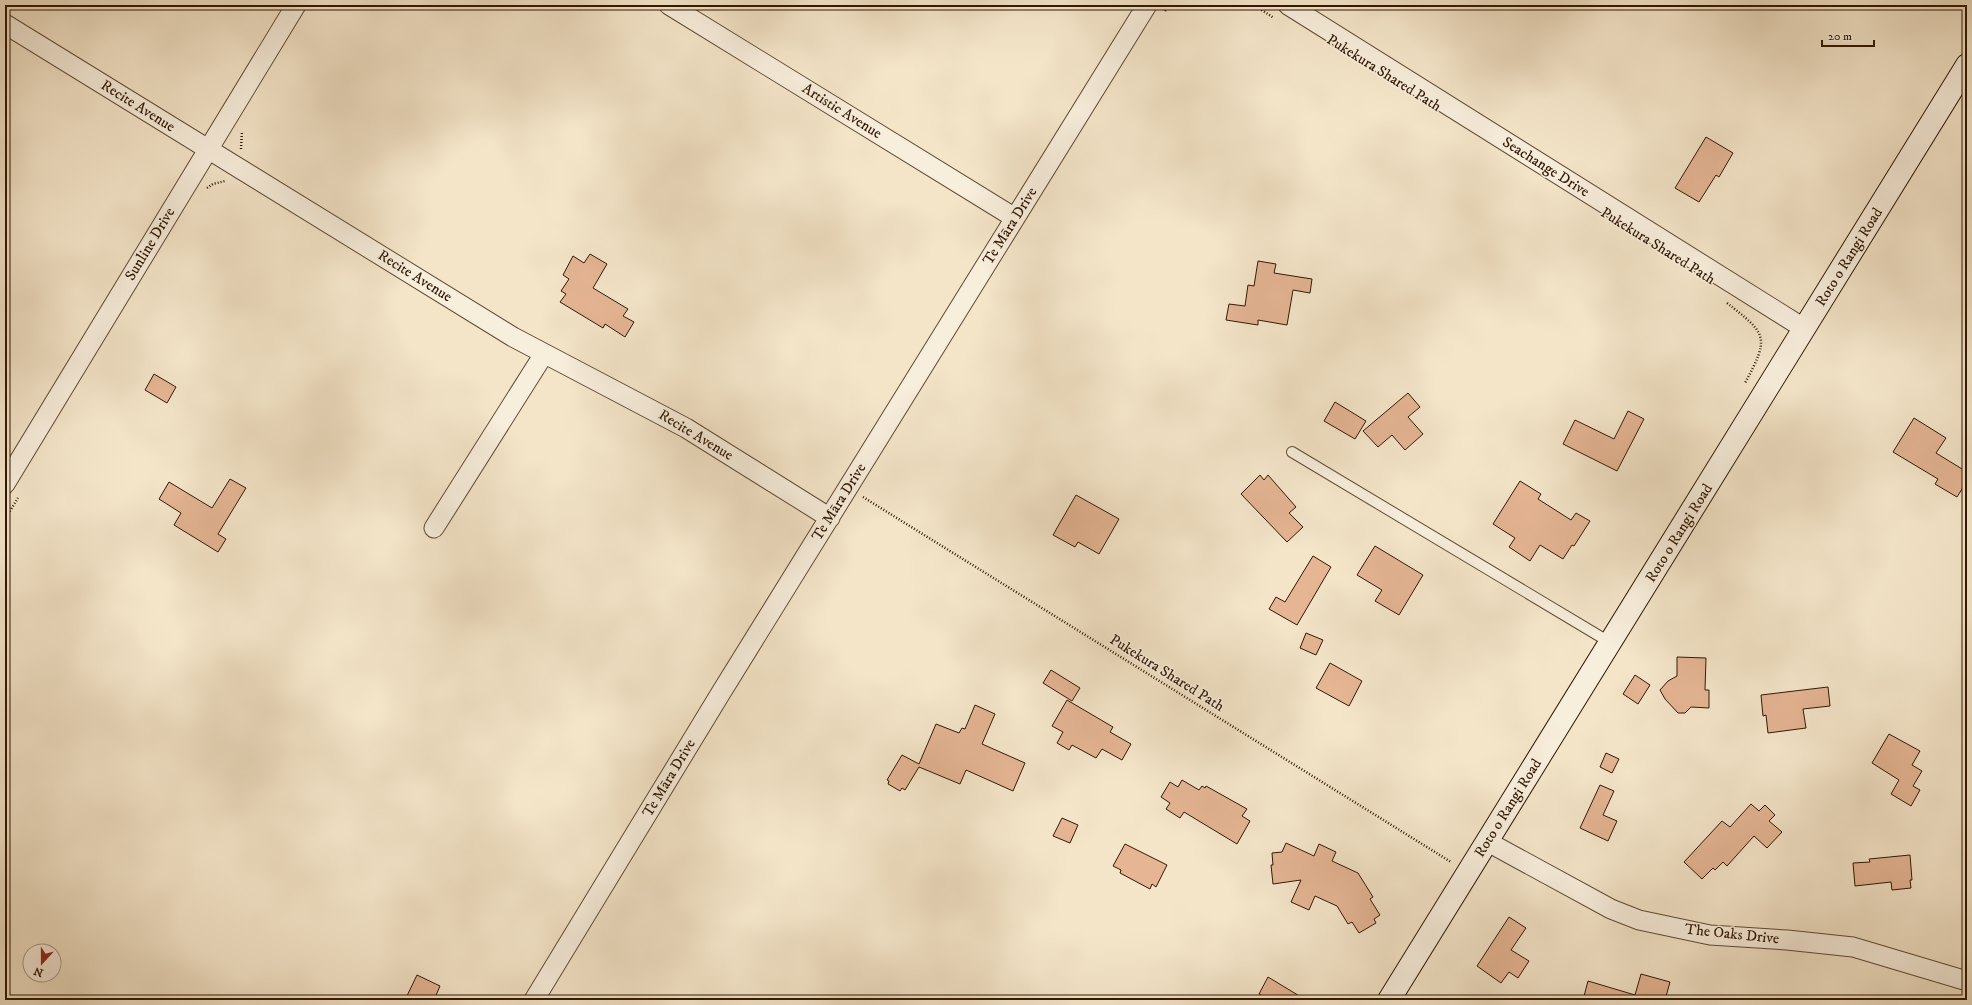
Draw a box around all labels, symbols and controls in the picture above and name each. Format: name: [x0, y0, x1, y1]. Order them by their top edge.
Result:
scale bar: [1822, 22, 1874, 48]
text: 20 m: [1828, 29, 1852, 44]
street label: Pukekura Shared Path: [1323, 30, 1445, 116]
street label: Recite Avenue: [97, 76, 179, 136]
street label: Artistic Avenue: [799, 79, 885, 143]
street label: Seachange Drive: [1499, 133, 1593, 201]
street label: Te Māra Drive: [979, 184, 1041, 268]
street label: Pukekura Shared Path: [1597, 203, 1719, 289]
street label: Sunline Drive: [121, 204, 179, 284]
street label: Roto o Rangi Road: [1811, 204, 1887, 310]
street label: Recite Avenue: [374, 246, 456, 306]
street label: Recite Avenue: [655, 405, 737, 465]
street label: Te Māra Drive: [808, 460, 870, 544]
street label: Roto o Rangi Road: [1641, 480, 1717, 586]
street label: Pukekura Shared Path: [1106, 630, 1228, 716]
street label: Te Māra Drive: [638, 735, 700, 821]
street label: Roto o Rangi Road: [1470, 755, 1546, 861]
street label: The Oaks Drive: [1684, 920, 1780, 948]
north arrow: [22, 943, 62, 983]
text: N: [32, 963, 45, 980]

